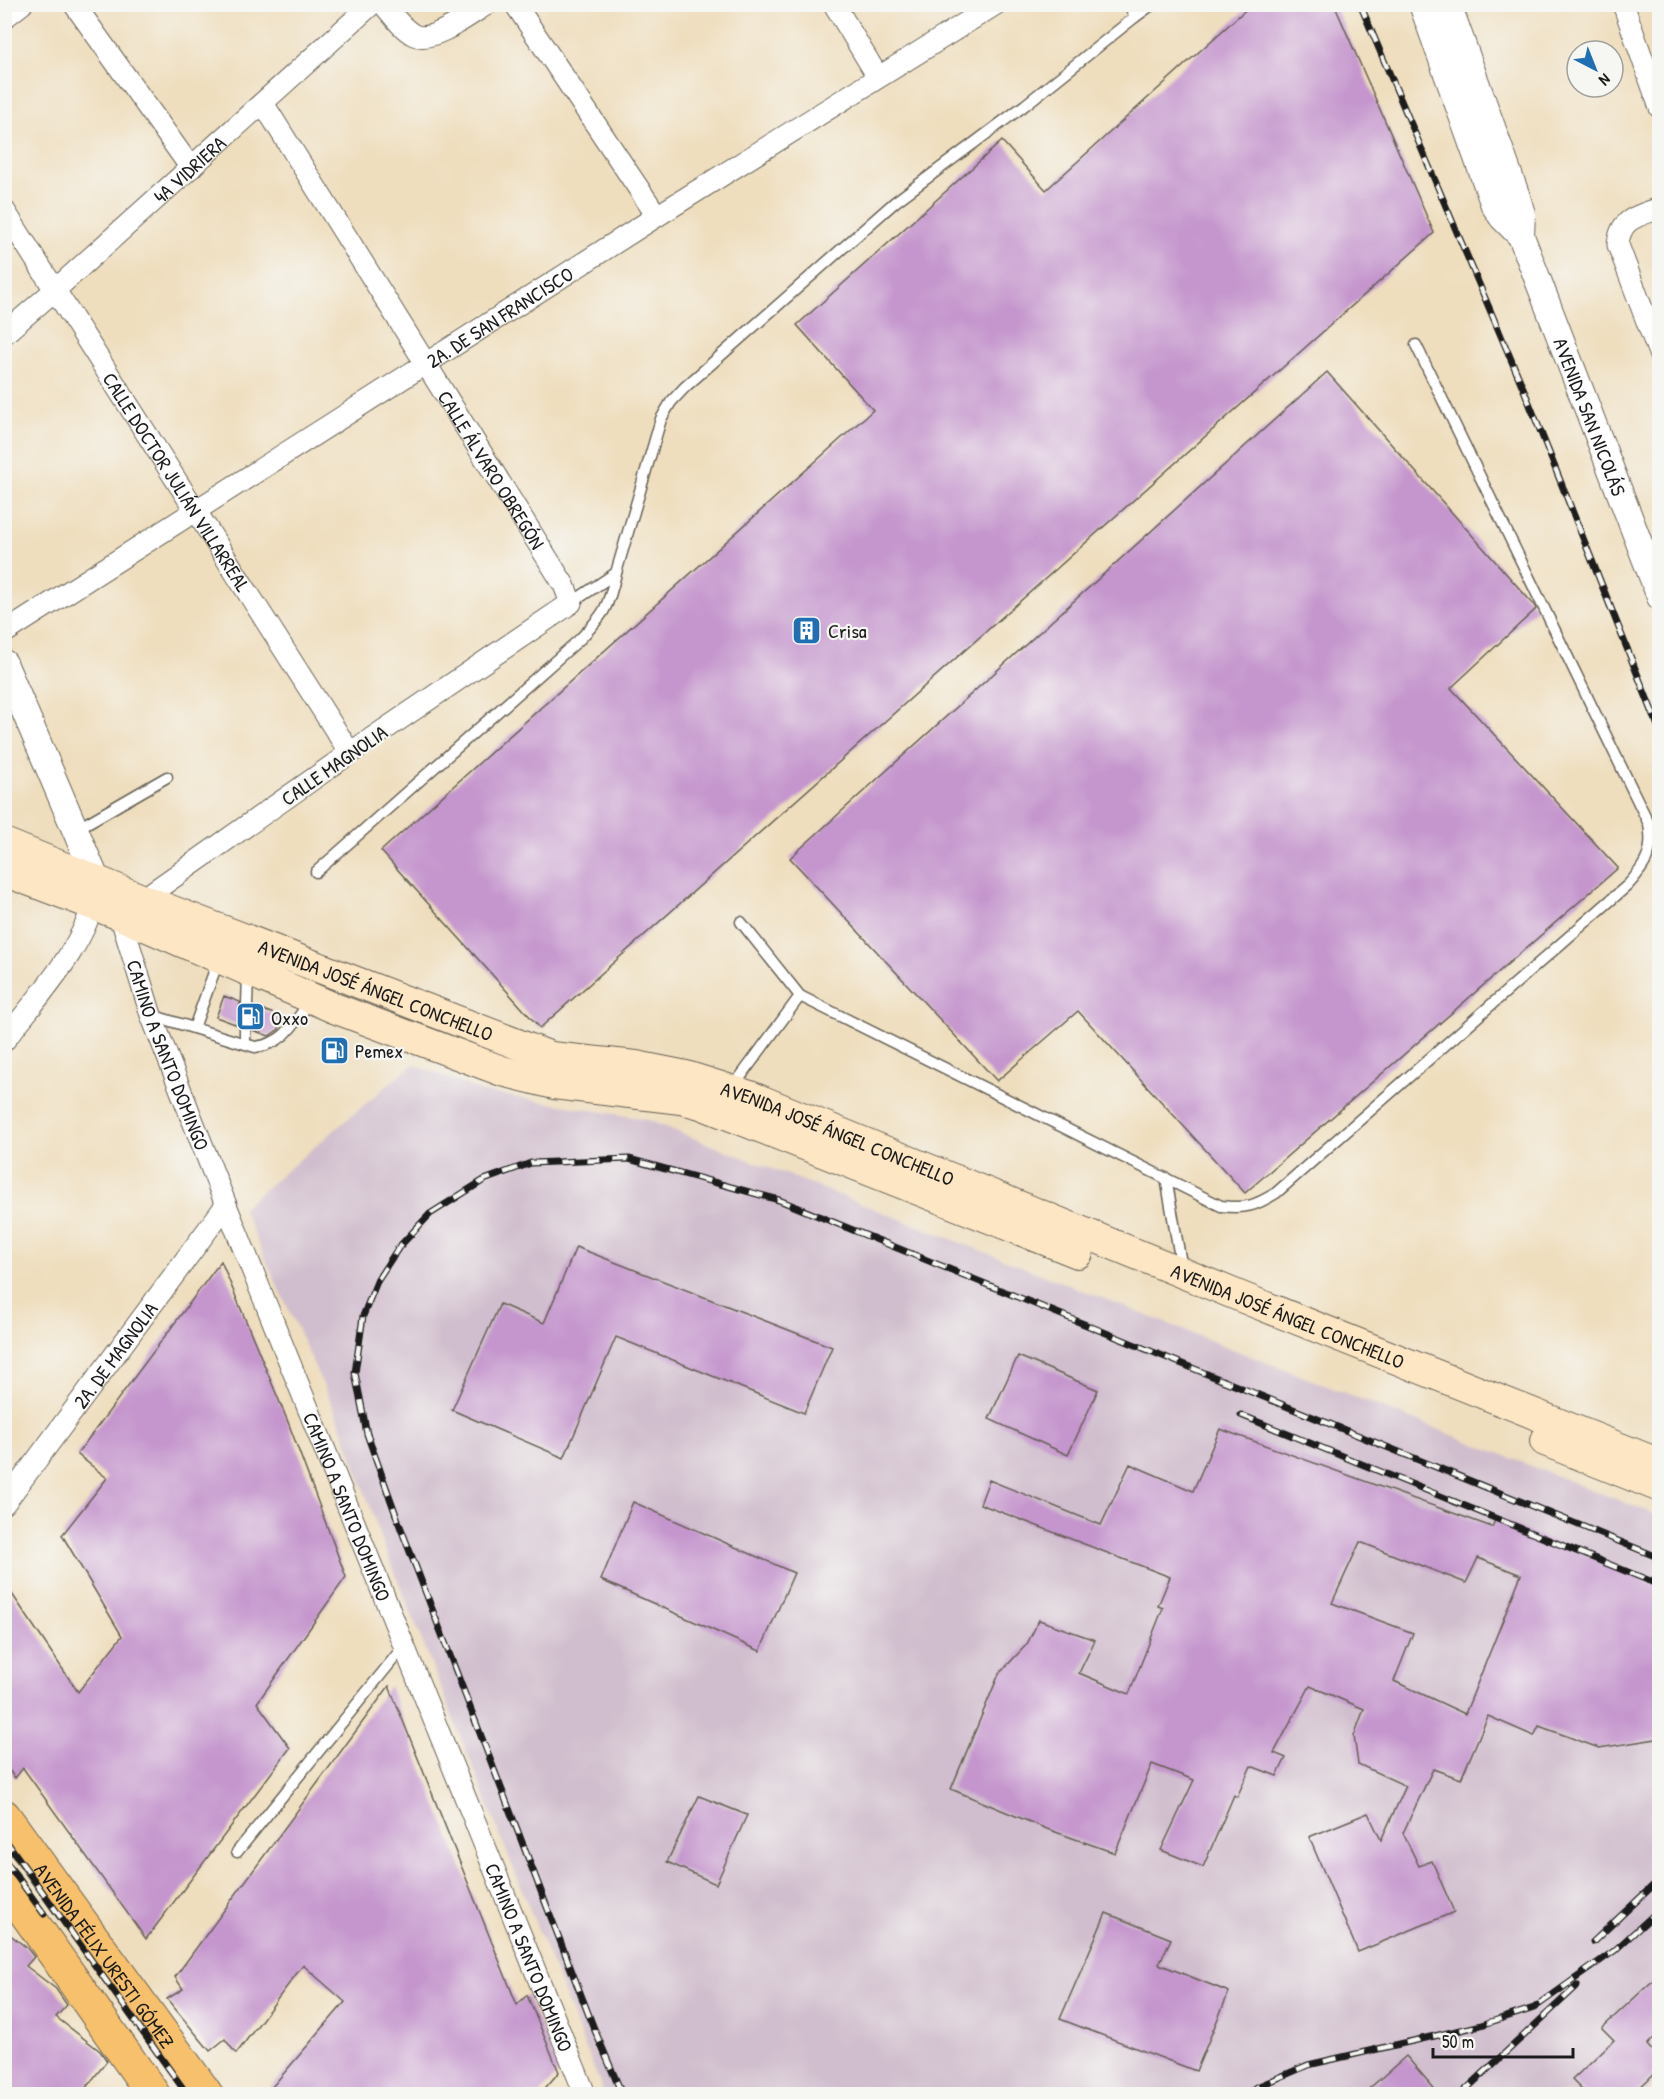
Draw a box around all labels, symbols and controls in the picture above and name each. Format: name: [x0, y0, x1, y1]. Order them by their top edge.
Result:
north arrow: [1565, 39, 1625, 99]
text: N: [1594, 69, 1616, 91]
street label: 4A VIDRIERA: [147, 129, 231, 209]
street label: 2A. DE SAN FRANCISCO: [421, 260, 578, 373]
street label: AVENIDA SAN NICOLÁS: [1548, 334, 1633, 499]
street label: CALLE DOCTOR JULIÁN VILLARREAL: [97, 367, 257, 596]
street label: CALLE ÁLVARO OBREGÓN: [432, 385, 552, 554]
building icon: Crisa: [791, 614, 823, 646]
place label: Crisa: [828, 617, 867, 644]
street label: CALLE MAGNOLIA: [275, 718, 393, 812]
street label: AVENIDA JOSÉ ÁNGEL CONCHELLO: [255, 932, 497, 1047]
street label: CAMINO A SANTO DOMINGO: [121, 956, 216, 1154]
fuel station icon: Oxxo: [234, 1001, 266, 1033]
place label: Oxxo: [271, 1004, 308, 1031]
fuel station icon: Pemex: [318, 1034, 350, 1066]
place label: Pemex: [355, 1037, 403, 1064]
street label: AVENIDA JOSÉ ÁNGEL CONCHELLO: [718, 1074, 958, 1192]
street label: AVENIDA JOSÉ ÁNGEL CONCHELLO: [1167, 1256, 1409, 1374]
street label: 2A. DE MAGNOLIA: [66, 1296, 163, 1413]
street label: CAMINO A SANTO DOMINGO: [297, 1408, 398, 1605]
street label: AVENIDA FÉLIX URESTI GÓMEZ: [29, 1857, 181, 2053]
street label: CAMINO A SANTO DOMINGO: [479, 1859, 580, 2055]
scale bar: [1433, 2021, 1572, 2059]
text: 50 m: [1442, 2029, 1474, 2054]

